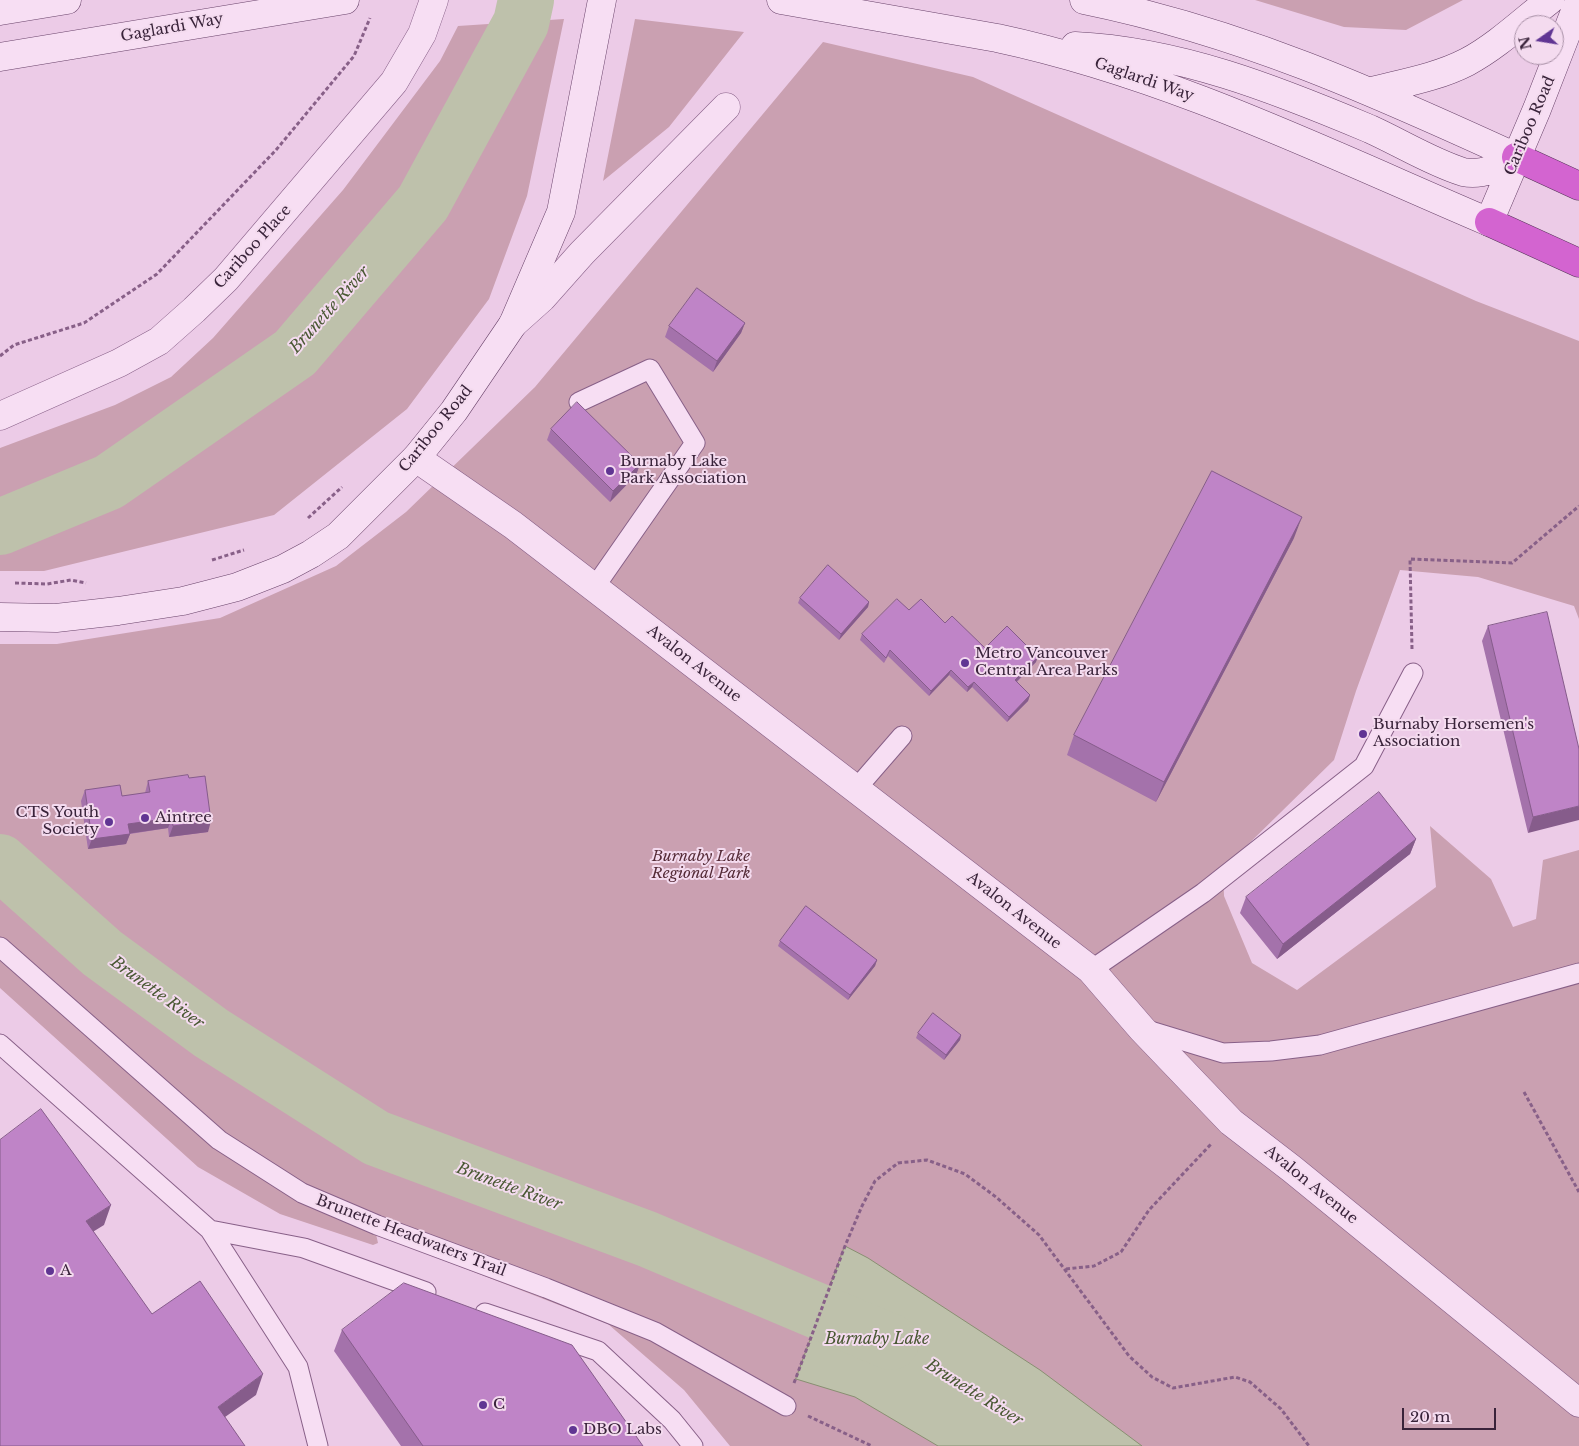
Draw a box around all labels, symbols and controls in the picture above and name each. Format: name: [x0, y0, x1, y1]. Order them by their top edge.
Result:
street label: Gaglardi Way: [119, 10, 225, 46]
north arrow: [1514, 15, 1564, 65]
text: N: [1515, 35, 1536, 52]
street label: Gaglardi Way: [1092, 55, 1196, 105]
street label: Cariboo Road: [1501, 74, 1559, 178]
street label: Cariboo Place: [211, 201, 295, 293]
water label: Brunette River: [286, 263, 374, 357]
street label: Cariboo Road: [396, 382, 476, 476]
place label: Burnaby Lake Park Association: [620, 453, 747, 488]
marker: Burnaby Lake Park Association: [604, 465, 616, 477]
street label: Avalon Avenue: [643, 622, 745, 706]
place label: Metro Vancouver Central Area Parks: [975, 645, 1118, 680]
marker: Metro Vancouver Central Area Parks: [959, 657, 971, 669]
place label: Burnaby Horsemen's Association: [1373, 716, 1534, 751]
marker: Burnaby Horsemen's Association: [1357, 728, 1369, 740]
place label: CTS Youth Society: [16, 804, 99, 839]
place label: Aintree: [155, 809, 212, 827]
marker: Aintree: [139, 812, 151, 824]
marker: CTS Youth Society: [103, 816, 115, 828]
park label: Burnaby Lake Regional Park: [652, 848, 750, 883]
street label: Avalon Avenue: [963, 869, 1065, 953]
water label: Brunette River: [107, 953, 207, 1033]
street label: Avalon Avenue: [1261, 1142, 1361, 1228]
water label: Brunette River: [454, 1159, 564, 1215]
street label: Brunette Headwaters Trail: [313, 1191, 509, 1281]
place label: A: [60, 1262, 72, 1280]
marker: A: [44, 1265, 56, 1277]
water label: Burnaby Lake: [825, 1329, 929, 1349]
water label: Brunette River: [922, 1356, 1026, 1430]
place label: C: [493, 1396, 505, 1414]
scale bar: [1404, 1398, 1498, 1430]
marker: C: [477, 1399, 489, 1411]
text: 20 m: [1410, 1407, 1450, 1426]
place label: DBO Labs: [583, 1421, 662, 1439]
marker: DBO Labs: [567, 1424, 579, 1436]

